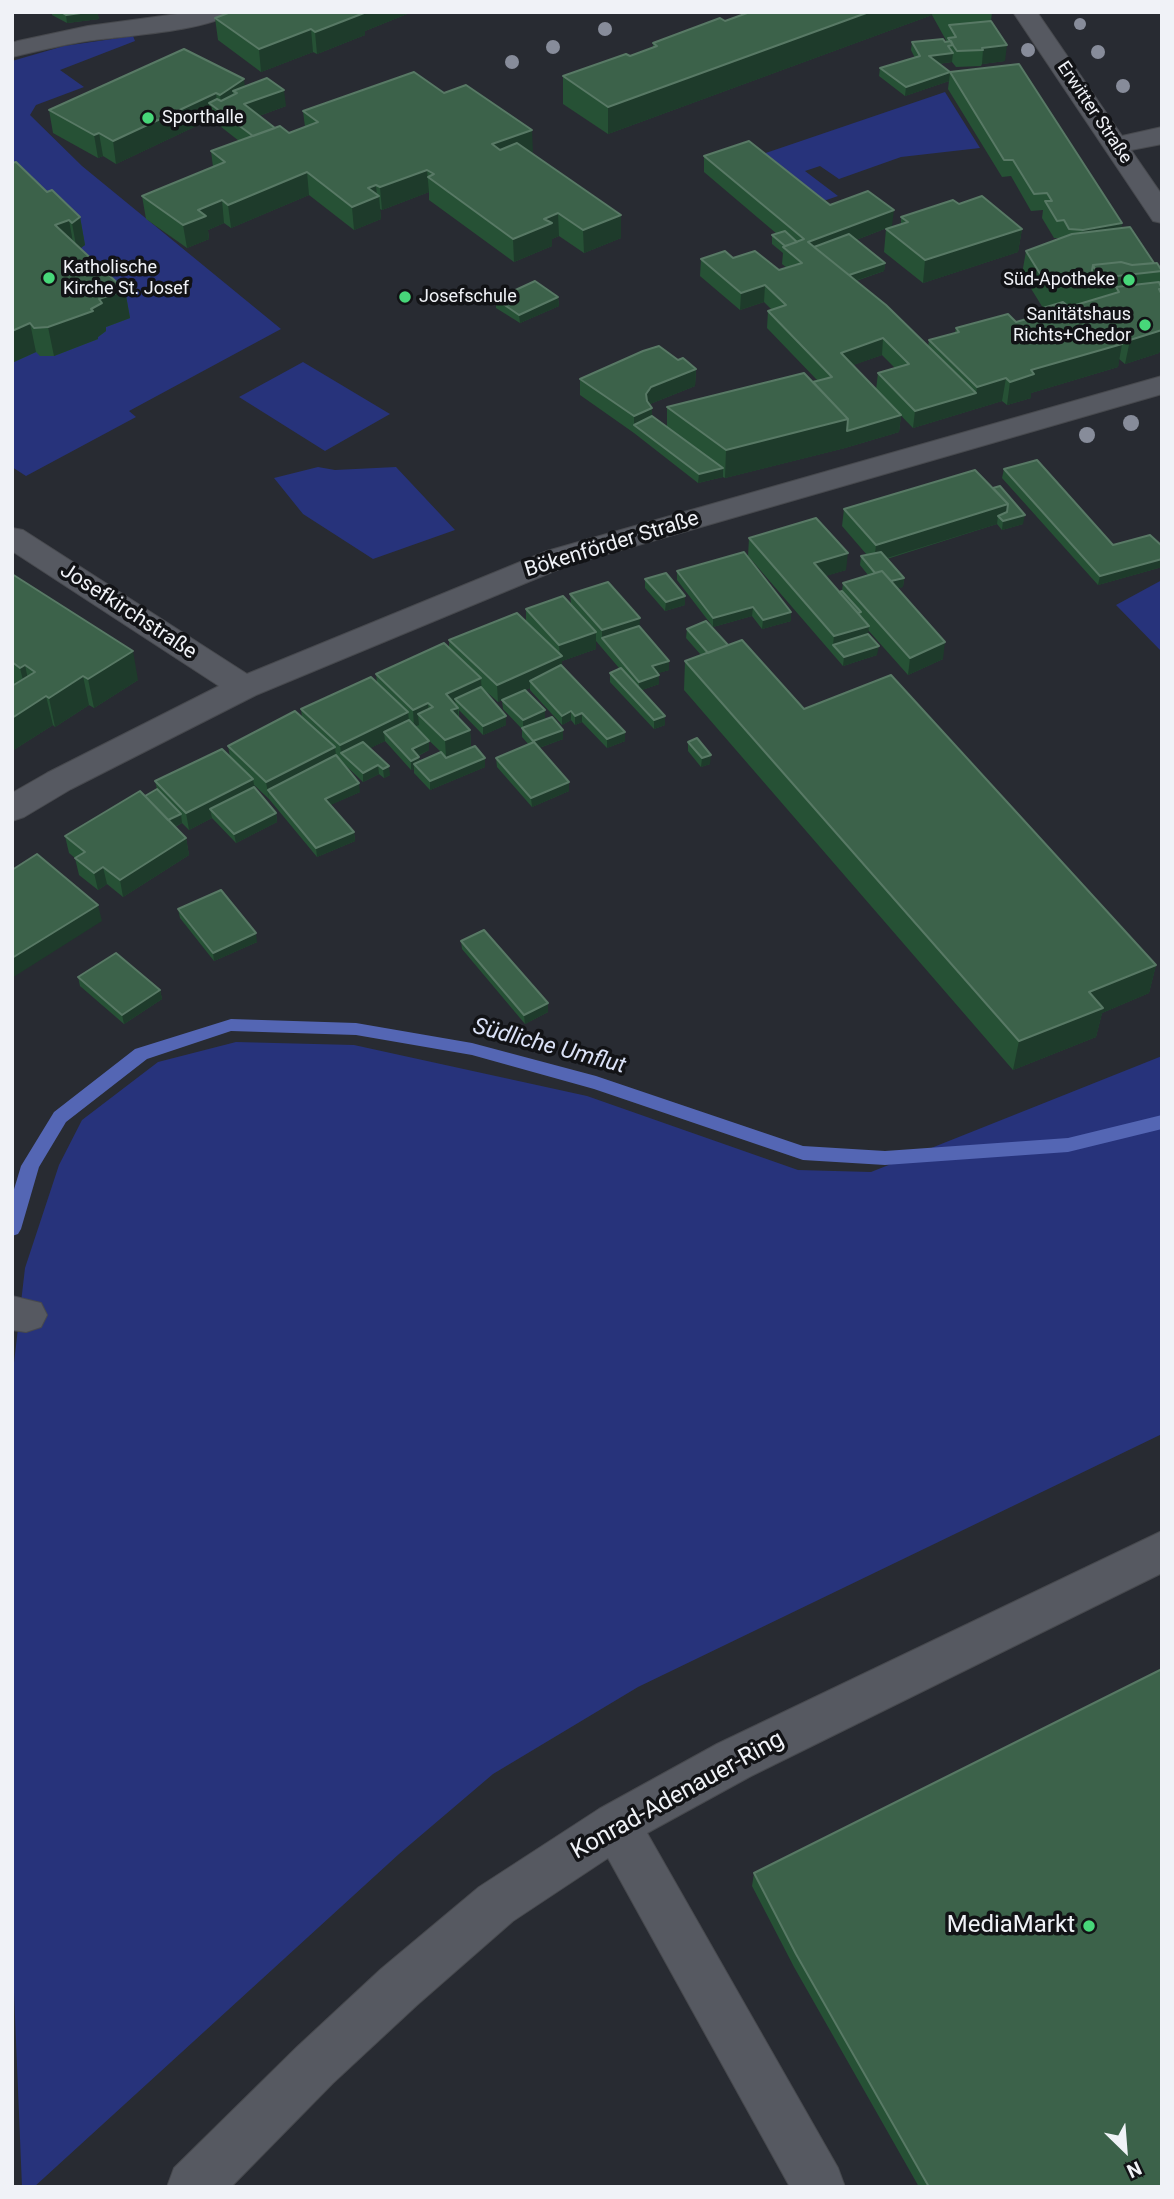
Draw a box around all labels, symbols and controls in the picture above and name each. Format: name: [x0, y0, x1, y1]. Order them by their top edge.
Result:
street label: Erwitter Straße: [1052, 58, 1136, 168]
place label: Sporthalle: [162, 107, 243, 129]
marker: Sporthalle: [140, 110, 156, 126]
place label: Katholische Kirche St. Josef: [63, 257, 189, 300]
place label: Süd-Apotheke: [1003, 269, 1115, 291]
marker: Katholische Kirche St. Josef: [41, 270, 57, 286]
marker: Süd-Apotheke: [1121, 272, 1137, 288]
place label: Josefschule: [419, 286, 517, 308]
marker: Josefschule: [397, 289, 413, 305]
place label: Sanitätshaus Richts+Chedor: [1013, 304, 1131, 346]
marker: Sanitätshaus Richts+Chedor: [1137, 317, 1153, 333]
street label: Bökenförder Straße: [522, 507, 702, 583]
street label: Josefkirchstraße: [55, 559, 201, 665]
water label: Südliche Umflut: [470, 1013, 628, 1081]
street label: Konrad-Adenauer-Ring: [567, 1726, 789, 1866]
place label: MediaMarkt: [947, 1912, 1075, 1940]
marker: MediaMarkt: [1081, 1918, 1097, 1934]
north arrow: [1090, 2115, 1160, 2185]
text: N: [1123, 2156, 1145, 2183]

